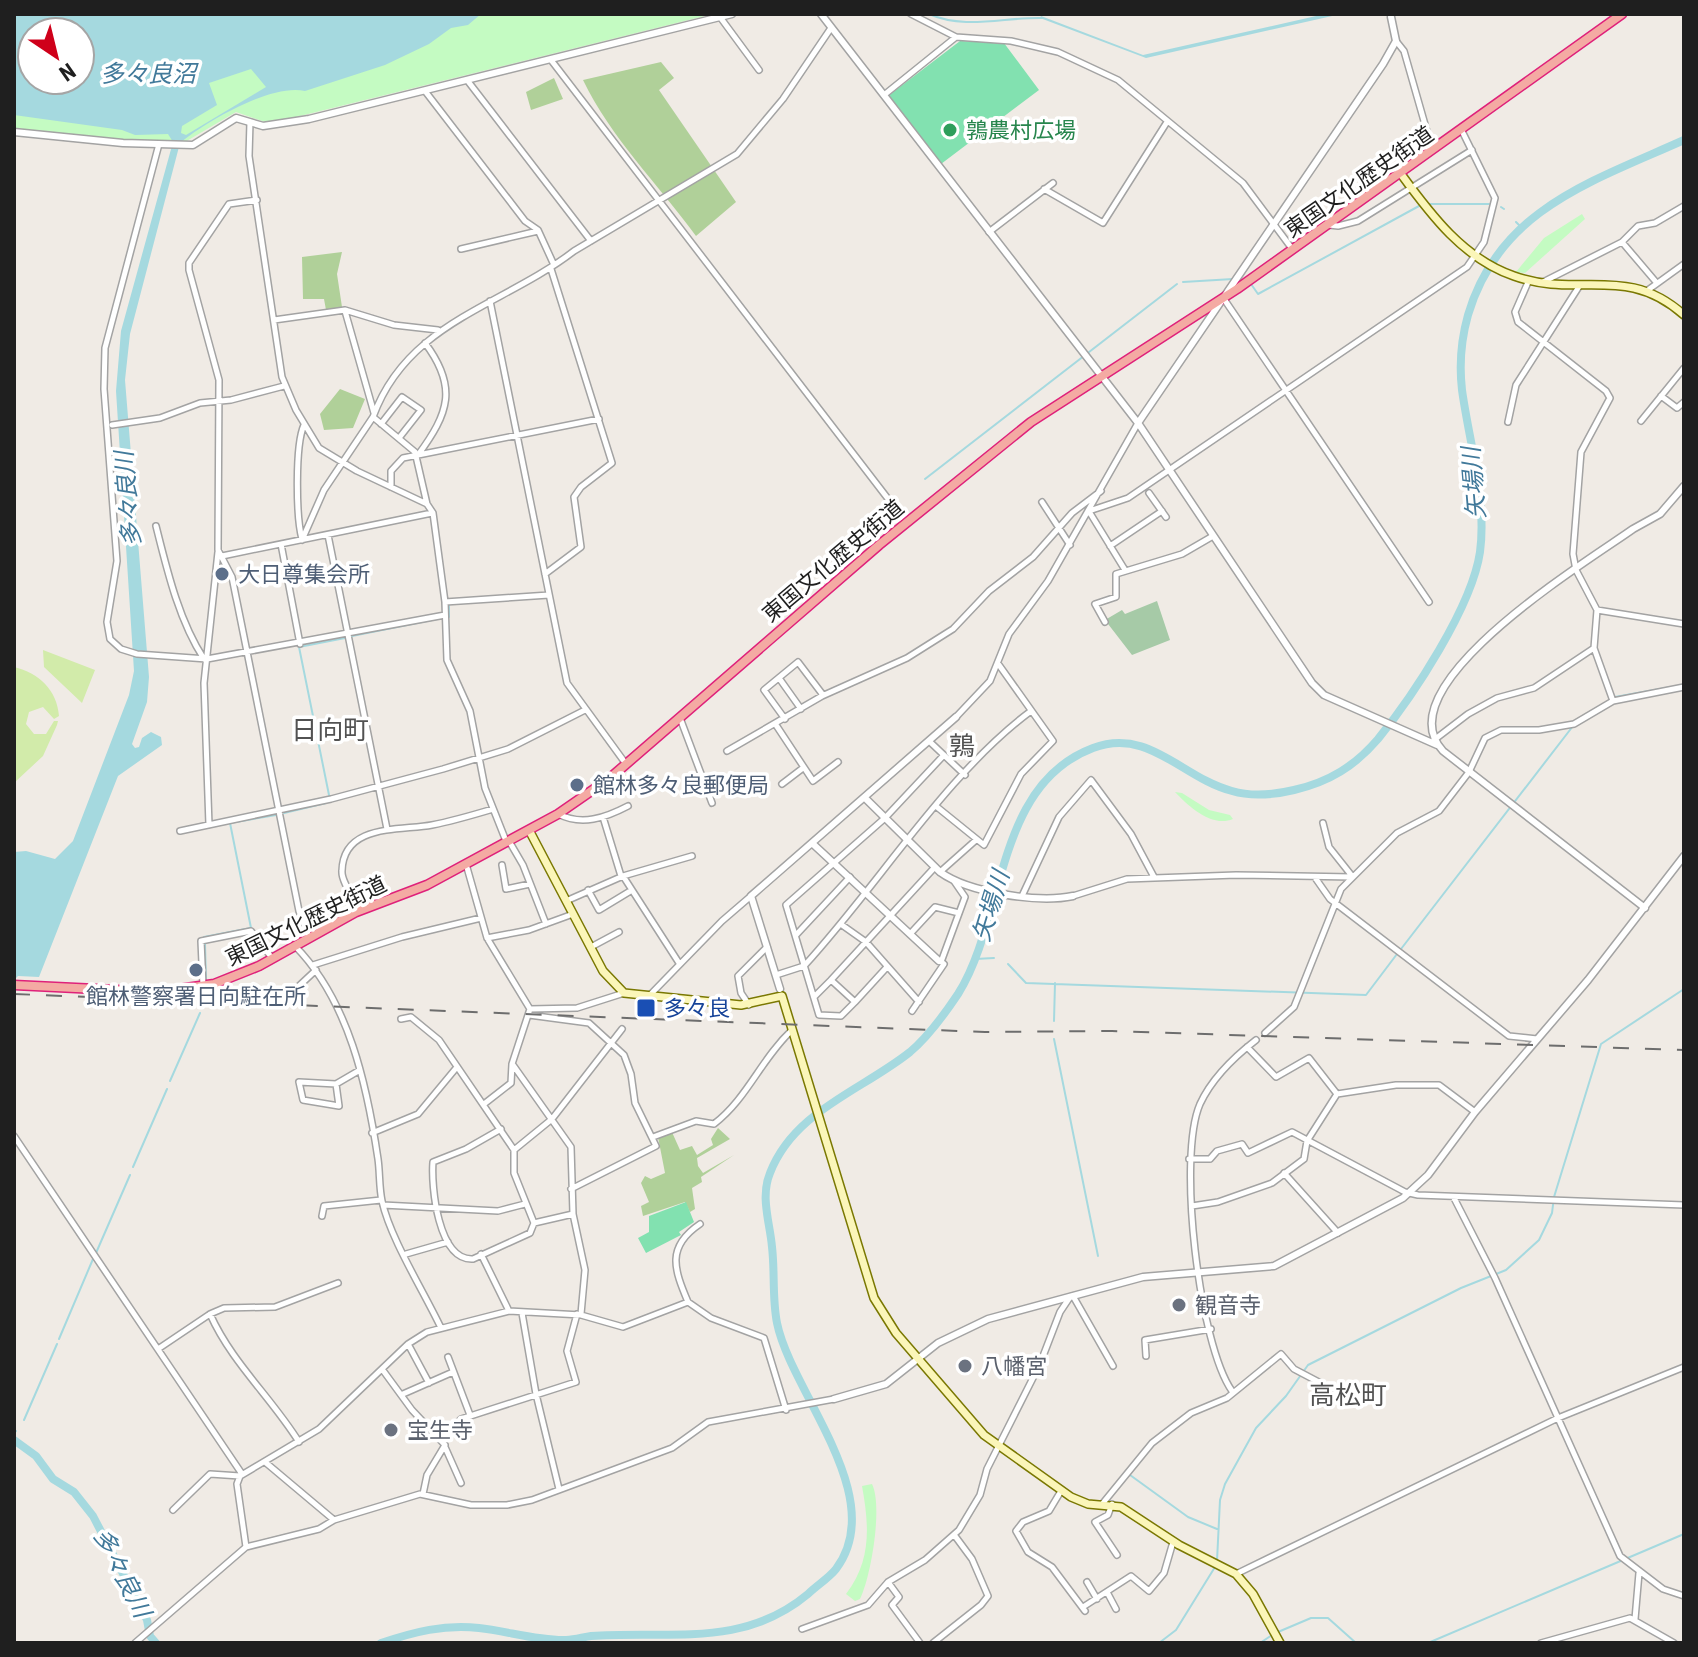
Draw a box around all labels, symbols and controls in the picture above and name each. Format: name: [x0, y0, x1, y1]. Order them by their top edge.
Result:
north arrow: [16, 16, 96, 96]
text: N: [54, 58, 80, 86]
water label: 多々良沼: [100, 60, 199, 88]
place label: 鶉農村広場: [966, 118, 1076, 143]
marker: 鶉農村広場: [941, 121, 959, 139]
street label: 東国文化歴史街道: [1280, 121, 1438, 243]
water label: 矢場川: [1457, 443, 1491, 520]
water label: 多々良川: [110, 447, 146, 548]
street label: 東国文化歴史街道: [758, 495, 908, 627]
place label: 大日尊集会所: [238, 562, 370, 587]
marker: 大日尊集会所: [213, 565, 231, 583]
district label: 日向町: [291, 715, 369, 745]
district label: 鶉: [949, 731, 975, 761]
place label: 館林多々良郵便局: [593, 773, 769, 798]
marker: 館林多々良郵便局: [568, 776, 586, 794]
water label: 矢場川: [967, 865, 1016, 945]
street label: 東国文化歴史街道: [221, 871, 391, 971]
marker: 館林警察署日向駐在所: [187, 961, 205, 979]
place label: 館林警察署日向駐在所: [86, 984, 306, 1009]
place label: 多々良: [664, 996, 730, 1021]
marker: 多々良: [635, 997, 657, 1019]
place label: 観音寺: [1195, 1293, 1261, 1318]
marker: 観音寺: [1170, 1296, 1188, 1314]
place label: 八幡宮: [981, 1354, 1047, 1379]
marker: 八幡宮: [956, 1357, 974, 1375]
district label: 高松町: [1309, 1380, 1387, 1410]
place label: 宝生寺: [407, 1418, 473, 1443]
marker: 宝生寺: [382, 1421, 400, 1439]
water label: 多々良川: [88, 1524, 158, 1625]

